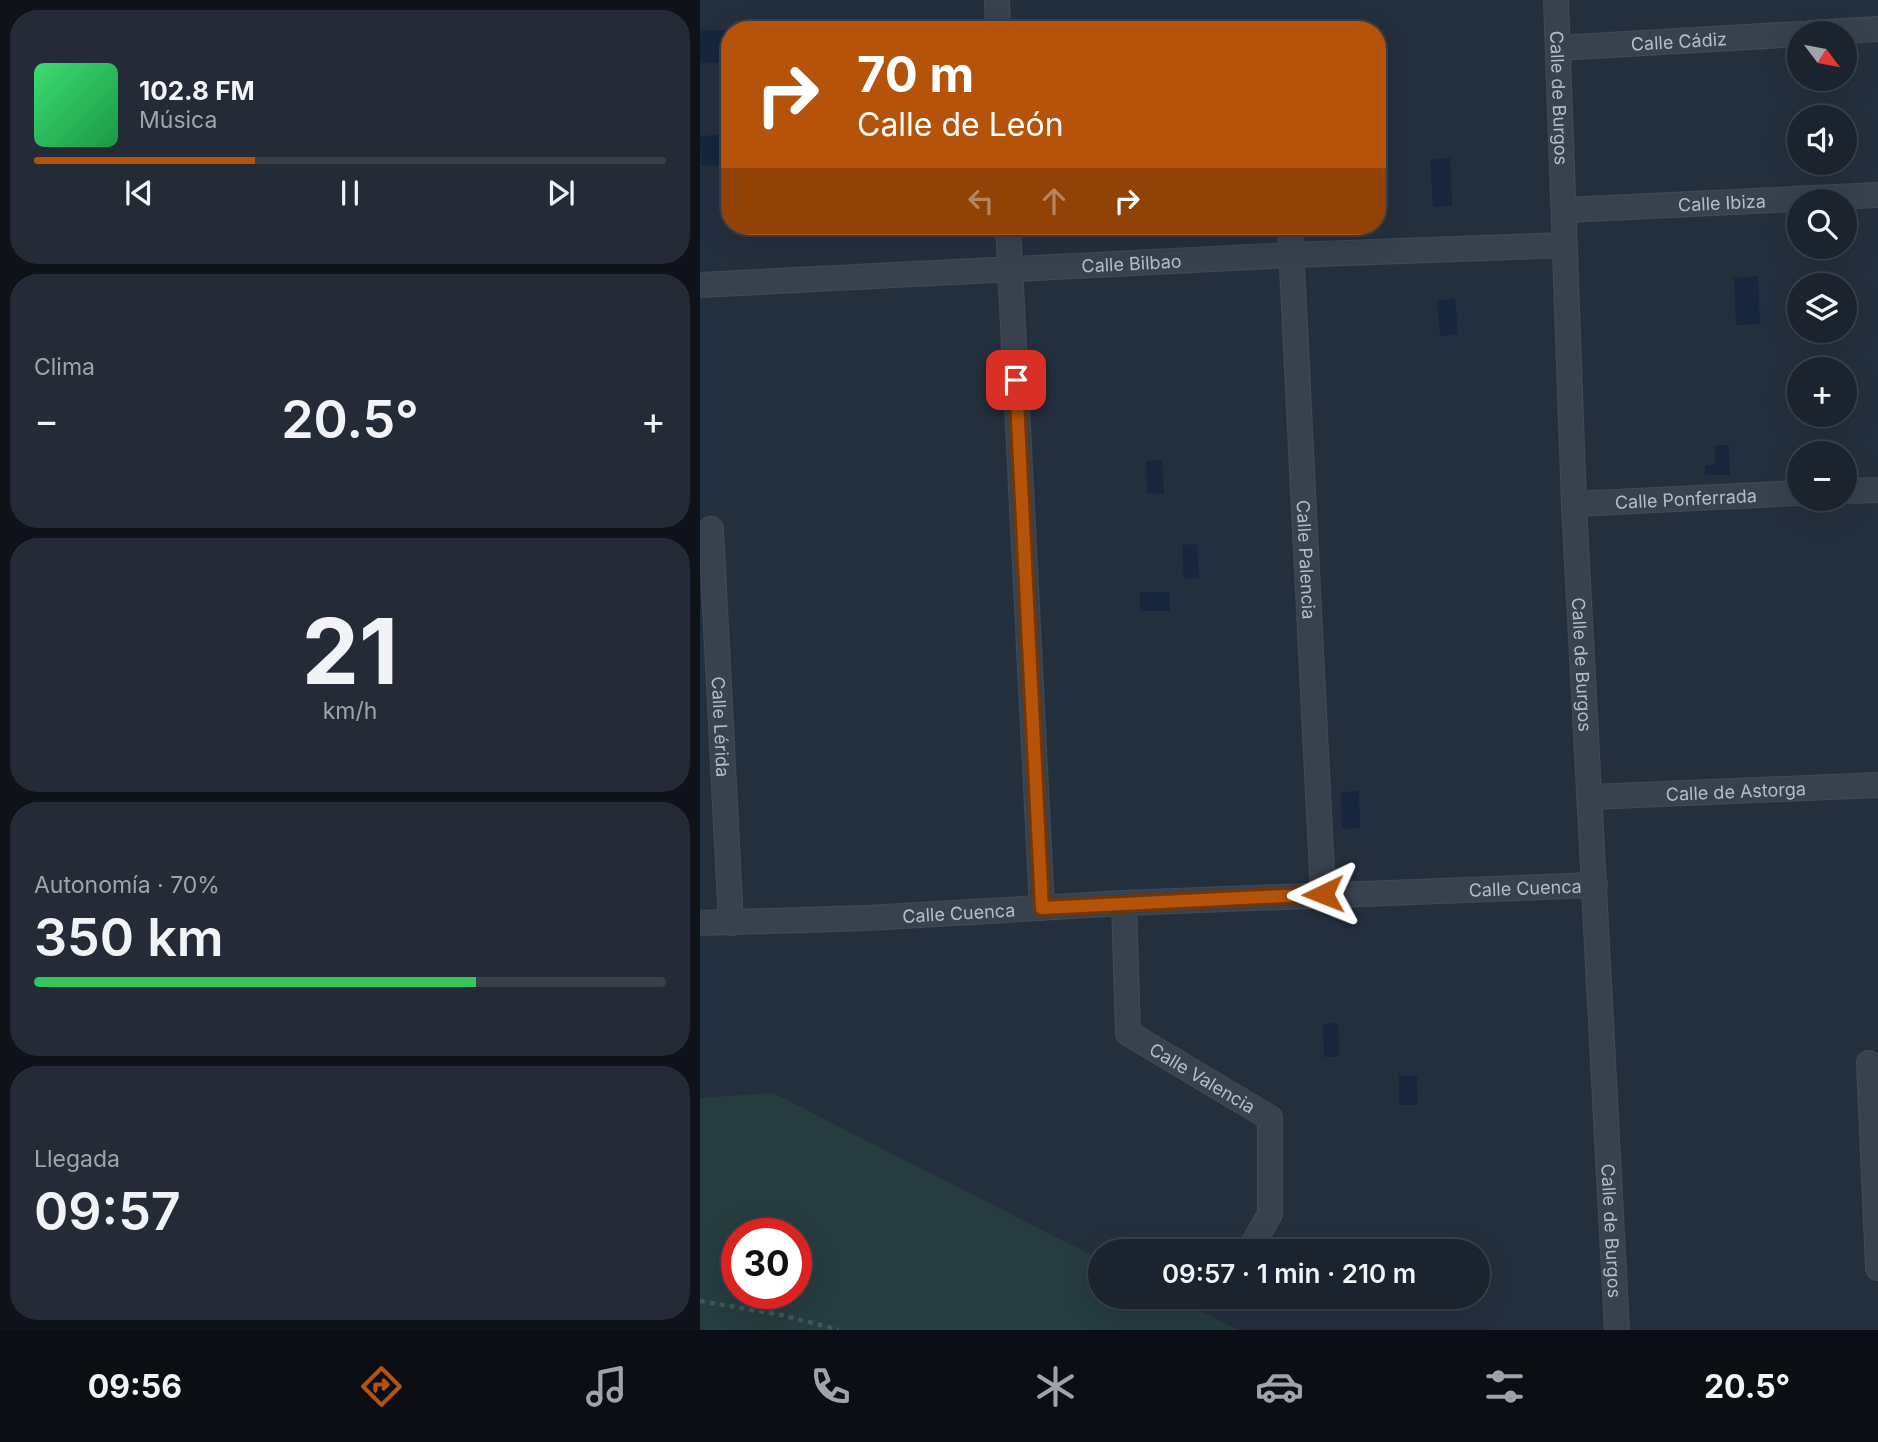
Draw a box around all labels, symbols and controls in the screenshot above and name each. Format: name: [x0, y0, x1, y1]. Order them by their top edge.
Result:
north arrow: [1787, 21, 1857, 91]
map controls: [1787, 21, 1857, 511]
street label: Calle Cádiz: [1630, 28, 1727, 54]
street label: Calle de Burgos: [1547, 30, 1572, 165]
text: 70 m: [857, 45, 974, 104]
icon: right: [742, 49, 833, 140]
text: 102.8 FM: [139, 75, 255, 106]
text: Calle de León: [857, 105, 1064, 144]
button: sound: [1787, 105, 1857, 175]
text: Música: [139, 106, 217, 134]
icon: previous: [120, 174, 158, 212]
icon: pause: [331, 174, 369, 212]
icon: next: [542, 174, 580, 212]
icon: left: [962, 182, 1000, 220]
icon: ahead: [1035, 182, 1073, 220]
icon: right: [1108, 182, 1146, 220]
button: search: [1787, 189, 1857, 259]
street label: Calle Ibiza: [1677, 190, 1766, 215]
street label: Calle Bilbao: [1081, 250, 1182, 276]
button: layers: [1787, 273, 1857, 343]
pin: [986, 350, 1046, 410]
text: Clima: [34, 353, 95, 381]
button: +: [1787, 357, 1857, 427]
icon: arrive: [997, 361, 1035, 399]
text: 20.5°: [281, 388, 419, 451]
text: −: [34, 397, 59, 443]
text: +: [641, 397, 666, 443]
button: −: [1787, 441, 1857, 511]
street label: Calle Ponferrada: [1614, 485, 1757, 512]
street label: Calle Palencia: [1293, 499, 1320, 620]
text: 21: [302, 596, 398, 706]
street label: Calle de Burgos: [1568, 597, 1596, 732]
street label: Calle Lérida: [708, 676, 734, 778]
text: km/h: [323, 697, 377, 725]
street label: Calle de Astorga: [1665, 778, 1806, 804]
position arrow: [1286, 857, 1360, 931]
text: Autonomía · 70%: [34, 871, 220, 899]
street label: Calle Cuenca: [1468, 875, 1582, 900]
street label: Calle Cuenca: [902, 899, 1016, 926]
text: 350 km: [34, 906, 224, 969]
street label: Calle Valencia: [1146, 1038, 1259, 1117]
text: Llegada: [34, 1145, 120, 1173]
street label: Calle de Burgos: [1598, 1163, 1626, 1298]
text: 09:57: [34, 1180, 181, 1243]
speed limit sign: 30: [721, 1218, 812, 1309]
text: 09:57 · 1 min · 210 m: [1162, 1258, 1416, 1289]
icon: directions: [357, 1362, 406, 1411]
icon: music: [582, 1362, 631, 1411]
icon: phone: [806, 1362, 855, 1411]
icon: climate: [1031, 1362, 1080, 1411]
icon: car: [1255, 1362, 1304, 1411]
icon: filters: [1480, 1362, 1529, 1411]
text: 09:56: [88, 1367, 182, 1406]
text: 20.5°: [1704, 1367, 1790, 1406]

